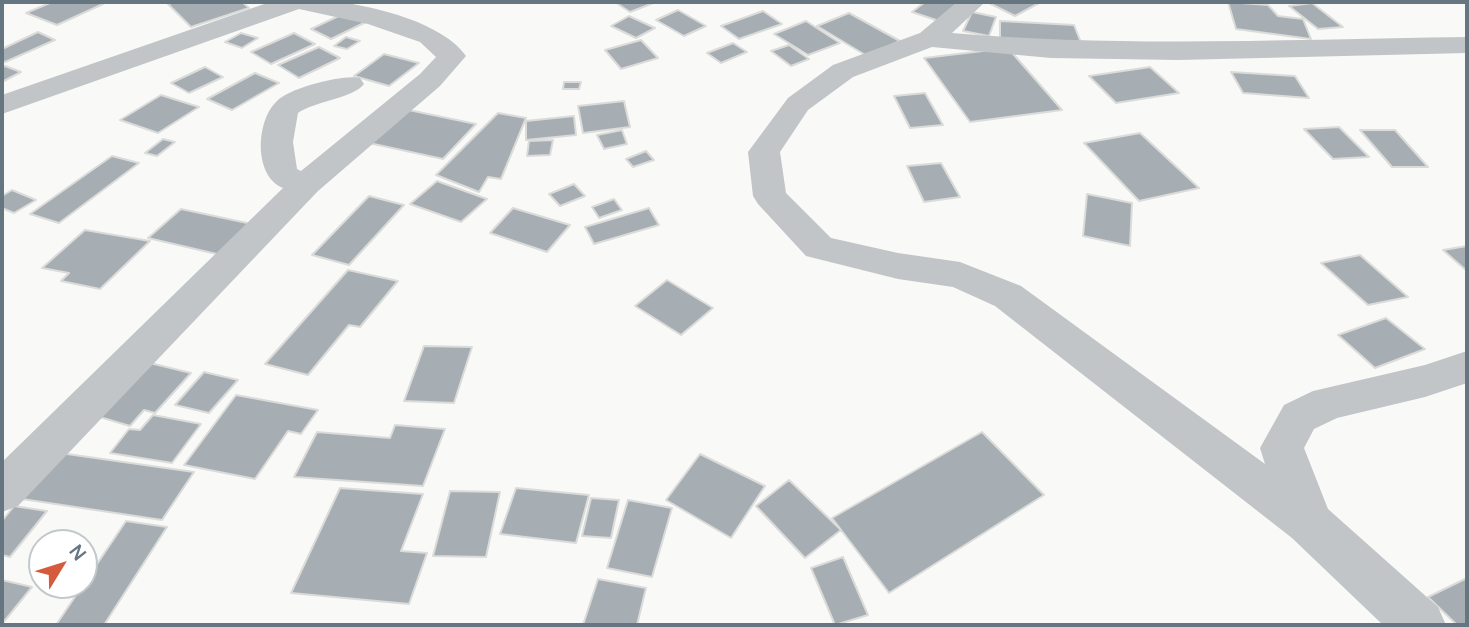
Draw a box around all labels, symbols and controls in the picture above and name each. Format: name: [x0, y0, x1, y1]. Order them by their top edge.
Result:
north arrow: [28, 529, 98, 599]
text: N: [64, 539, 92, 566]

